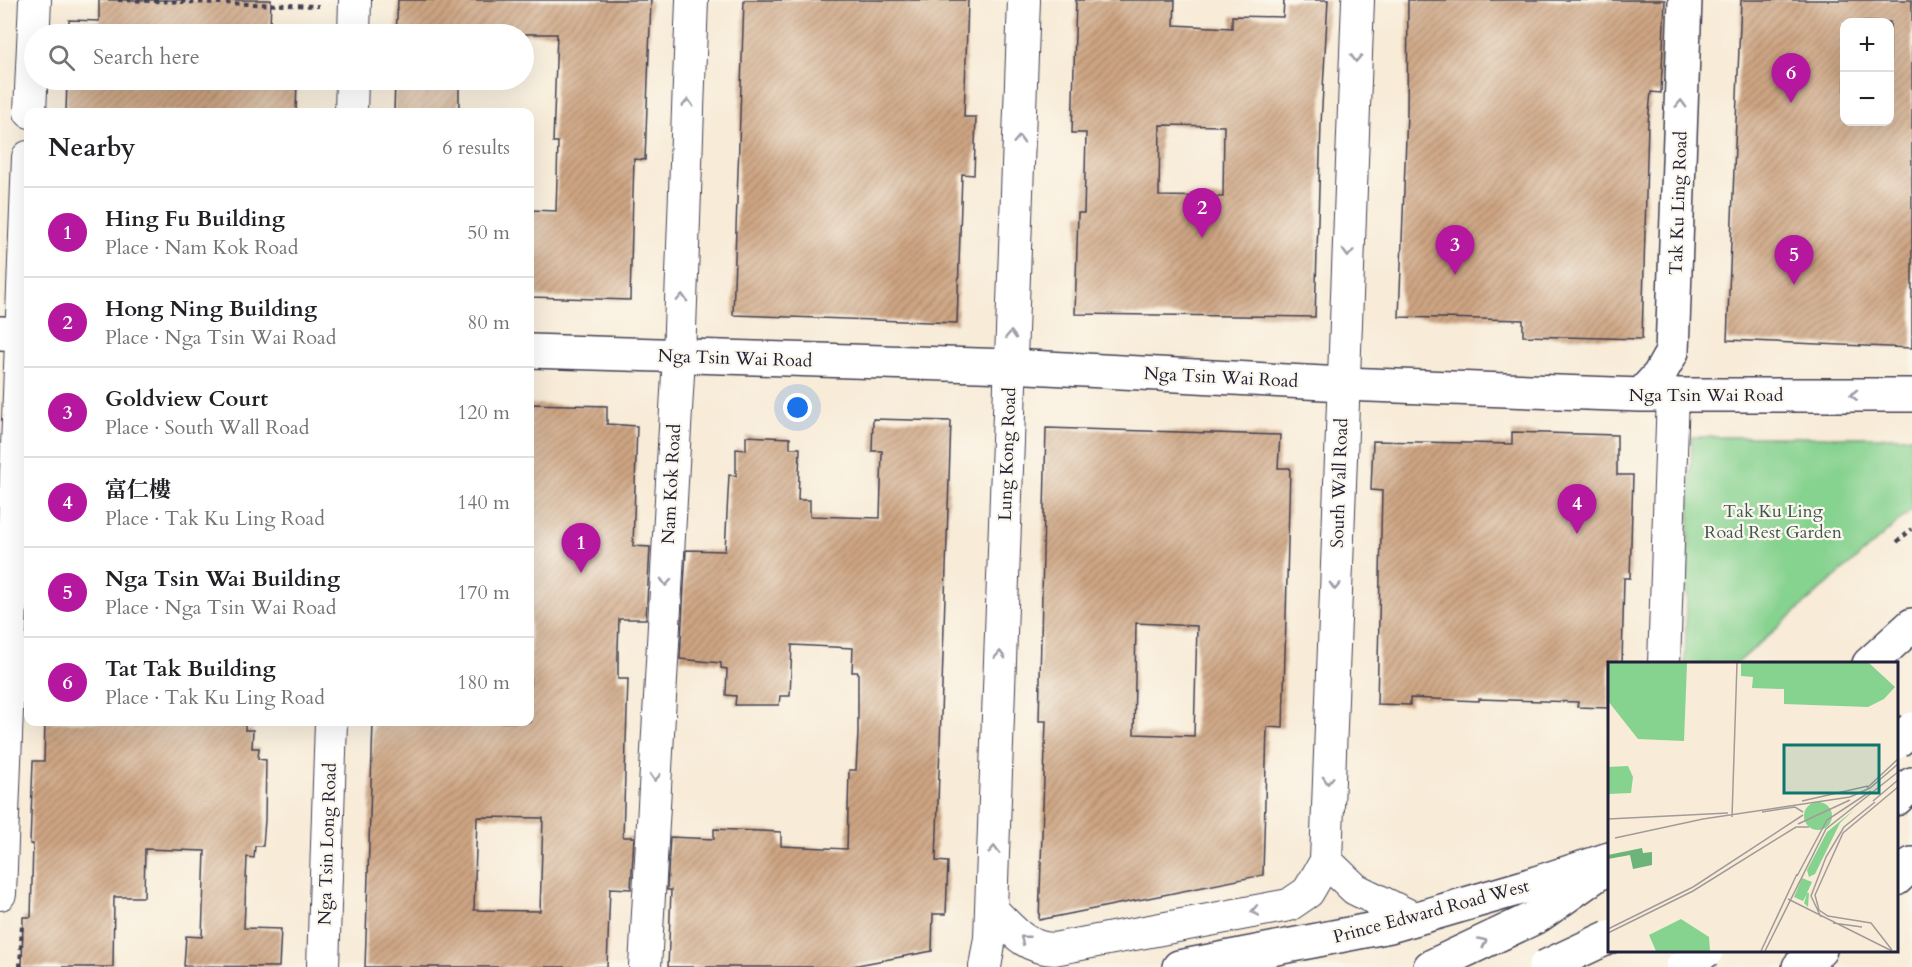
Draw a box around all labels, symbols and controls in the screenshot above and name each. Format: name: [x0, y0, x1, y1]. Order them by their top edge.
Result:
map controls: [1840, 18, 1894, 126]
button: +: [1840, 18, 1894, 72]
search box: [24, 24, 534, 90]
icon: search: [45, 41, 78, 74]
text: Search here: [93, 42, 200, 72]
one-way arrow: [1349, 54, 1362, 63]
pin: 6: [1772, 54, 1810, 103]
button: −: [1840, 72, 1894, 126]
one-way arrow: [682, 98, 695, 107]
one-way arrow: [1675, 100, 1688, 109]
text: Nearby: [48, 130, 136, 165]
street label: Tak Ku Ling Road: [1663, 130, 1694, 276]
text: 6 results: [442, 134, 510, 161]
one-way arrow: [1012, 135, 1025, 144]
pin: 2: [1182, 188, 1222, 238]
text: Hing Fu Building: [105, 204, 285, 234]
text: 1: [62, 219, 73, 246]
text: 50 m: [467, 219, 510, 246]
pin: 3: [1436, 226, 1474, 275]
text: Place · Nam Kok Road: [105, 234, 298, 261]
pin: 5: [1774, 236, 1814, 285]
one-way arrow: [1342, 249, 1354, 258]
one-way arrow: [675, 293, 688, 302]
text: Hong Ning Building: [105, 294, 317, 324]
text: 2: [62, 309, 73, 336]
text: 80 m: [467, 309, 510, 336]
text: Place · Nga Tsin Wai Road: [105, 324, 336, 351]
one-way arrow: [1005, 330, 1017, 339]
street label: Nga Tsin Wai Road: [657, 343, 813, 374]
street label: Nga Tsin Wai Road: [1143, 361, 1299, 394]
street label: Nga Tsin Wai Road: [1629, 383, 1784, 408]
text: Goldview Court: [105, 384, 268, 414]
street label: Lung Kong Road: [993, 386, 1022, 521]
one-way arrow: [1849, 389, 1858, 401]
your location: [783, 393, 812, 422]
text: 3: [62, 399, 73, 426]
text: 120 m: [457, 399, 510, 426]
text: Place · South Wall Road: [105, 414, 309, 441]
street label: South Wall Road: [1325, 417, 1354, 549]
street label: Nam Kok Road: [656, 423, 687, 545]
text: 富仁樓: [105, 475, 171, 505]
pin: 4: [1558, 484, 1596, 534]
text: 4: [62, 489, 73, 516]
text: 140 m: [457, 489, 510, 516]
park label: Tak Ku Ling Road Rest Garden: [1704, 499, 1843, 545]
text: Place · Tak Ku Ling Road: [105, 505, 325, 532]
pin: 1: [562, 524, 600, 573]
text: Nga Tsin Wai Building: [105, 564, 340, 594]
one-way arrow: [659, 578, 672, 587]
text: 5: [62, 579, 73, 606]
text: 170 m: [457, 579, 510, 606]
one-way arrow: [1329, 581, 1342, 590]
text: Place · Nga Tsin Wai Road: [105, 594, 336, 621]
one-way arrow: [994, 651, 1006, 660]
text: Tat Tak Building: [105, 654, 276, 684]
inset map: [1608, 662, 1897, 952]
text: 6: [62, 669, 73, 696]
text: 180 m: [457, 669, 510, 696]
text: Place · Tak Ku Ling Road: [105, 684, 325, 711]
street label: Nga Tsin Long Road: [312, 762, 343, 926]
one-way arrow: [649, 772, 662, 781]
one-way arrow: [1322, 776, 1334, 785]
one-way arrow: [987, 846, 1000, 855]
street label: Prince Edward Road West: [1330, 873, 1532, 950]
one-way arrow: [1250, 904, 1260, 917]
one-way arrow: [1020, 936, 1031, 947]
one-way arrow: [1476, 938, 1487, 950]

